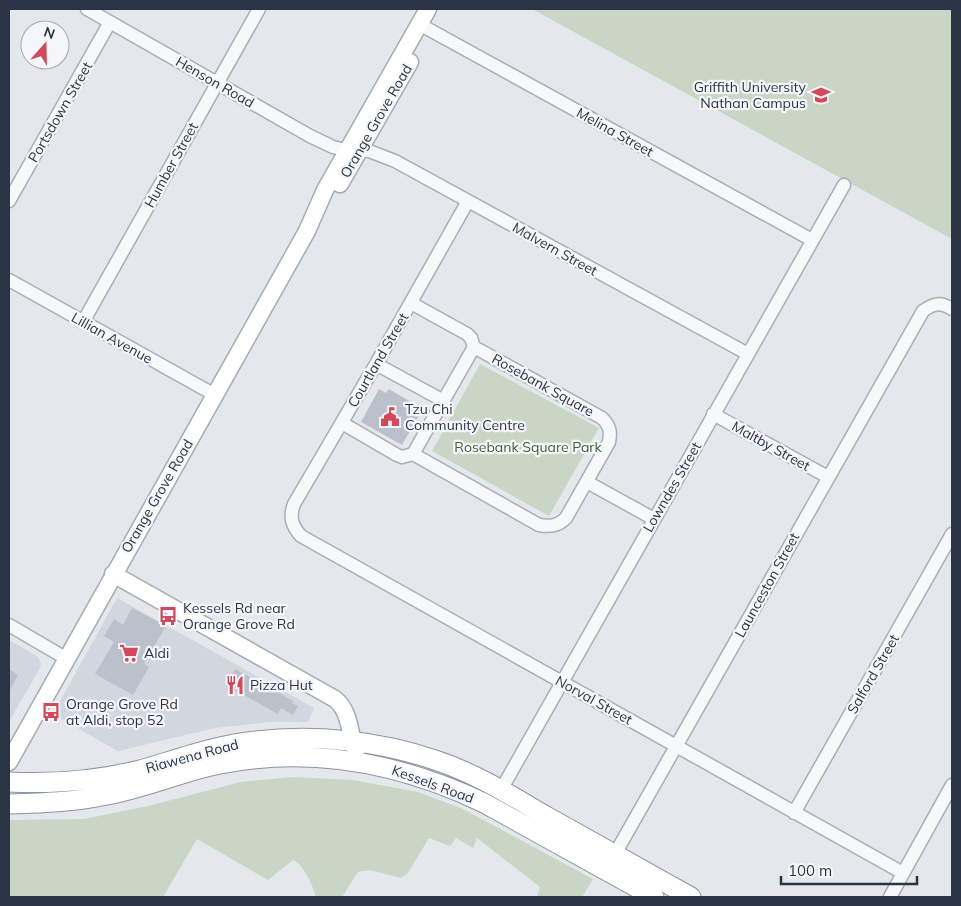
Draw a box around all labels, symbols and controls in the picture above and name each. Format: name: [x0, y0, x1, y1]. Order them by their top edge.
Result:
north arrow: [20, 20, 70, 70]
text: N: [41, 23, 57, 43]
street label: Henson Road: [173, 52, 257, 112]
street label: Portsdown Street: [24, 58, 96, 165]
street label: Orange Grove Road: [336, 61, 416, 181]
place label: Griffith University Nathan Campus: [694, 78, 807, 112]
school or university icon: Griffith University Nathan Campus: [810, 84, 832, 106]
street label: Melina Street: [573, 103, 657, 161]
street label: Humber Street: [140, 119, 202, 211]
street label: Malvern Street: [509, 218, 601, 280]
street label: Lillian Avenue: [68, 308, 156, 368]
street label: Courtland Street: [344, 309, 412, 410]
street label: Rosebank Square: [489, 349, 597, 421]
place label: Tzu Chi Community Centre: [405, 400, 525, 434]
public building icon: Tzu Chi Community Centre: [379, 406, 401, 428]
street label: Maltby Street: [729, 417, 813, 475]
street label: Orange Grove Road: [117, 436, 197, 556]
park label: Rosebank Square Park: [454, 438, 602, 456]
street label: Lowndes Street: [639, 439, 705, 535]
street label: Launceston Street: [731, 529, 803, 641]
place label: Kessels Rd near Orange Grove Rd: [183, 599, 295, 633]
bus stop icon: Kessels Rd near Orange Grove Rd: [157, 605, 179, 627]
street label: Salford Street: [843, 631, 903, 717]
supermarket icon: Aldi: [118, 642, 140, 664]
place label: Aldi: [144, 644, 169, 662]
street label: Norval Street: [552, 671, 636, 729]
restaurant icon: Pizza Hut: [224, 674, 246, 696]
place label: Pizza Hut: [250, 676, 313, 694]
place label: Orange Grove Rd at Aldi, stop 52: [66, 695, 178, 729]
bus stop icon: Orange Grove Rd at Aldi, stop 52: [40, 701, 62, 723]
street label: Riawena Road: [143, 735, 241, 777]
street label: Kessels Road: [389, 761, 477, 807]
scale bar: [781, 854, 917, 886]
text: 100 m: [788, 861, 832, 880]

